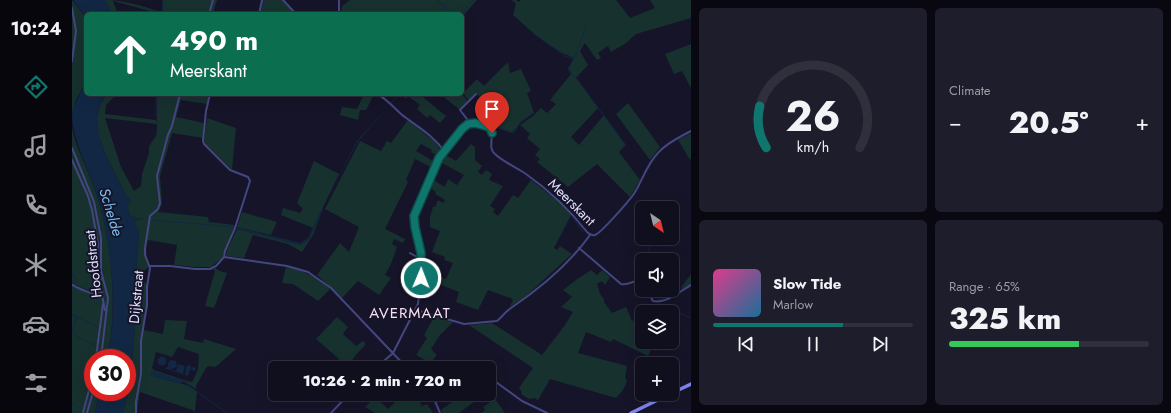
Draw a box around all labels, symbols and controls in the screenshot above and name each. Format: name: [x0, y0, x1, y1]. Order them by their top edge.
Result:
text: 10:24: [10, 16, 62, 42]
text: 490 m: [170, 20, 258, 61]
icon: ahead: [104, 28, 156, 80]
text: Meerskant: [170, 58, 247, 84]
icon: directions: [22, 73, 50, 101]
text: Climate: [949, 81, 990, 100]
text: 26: [785, 86, 841, 147]
pin: [475, 92, 509, 133]
icon: arrive: [481, 98, 503, 120]
text: 20.5°: [1009, 101, 1089, 144]
text: −: [949, 106, 962, 138]
text: +: [1135, 106, 1149, 138]
icon: music: [22, 132, 50, 160]
text: km/h: [797, 136, 829, 156]
street label: Meerskant: [544, 174, 601, 231]
water label: Schelde: [93, 185, 129, 239]
icon: phone: [22, 191, 50, 219]
north arrow: [635, 201, 679, 245]
map controls: [635, 201, 679, 401]
street label: Hoofdstraat: [79, 229, 106, 299]
icon: climate: [22, 251, 50, 279]
button: sound: [635, 253, 679, 297]
position arrow: [400, 257, 442, 299]
street label: Dijkstraat: [124, 269, 148, 324]
text: Slow Tide: [773, 273, 841, 295]
text: Range · 65%: [949, 277, 1020, 296]
text: Marlow: [773, 295, 813, 314]
text: 325 km: [949, 297, 1061, 340]
district label: AVERMAAT: [369, 302, 451, 324]
button: layers: [635, 305, 679, 349]
icon: car: [22, 310, 50, 338]
icon: previous: [735, 333, 757, 355]
icon: pause: [802, 333, 824, 355]
icon: next: [869, 333, 891, 355]
speed limit sign: 30: [84, 349, 136, 401]
button: +: [635, 357, 679, 401]
icon: filters: [22, 369, 50, 397]
text: 10:26 · 2 min · 720 m: [303, 370, 461, 392]

